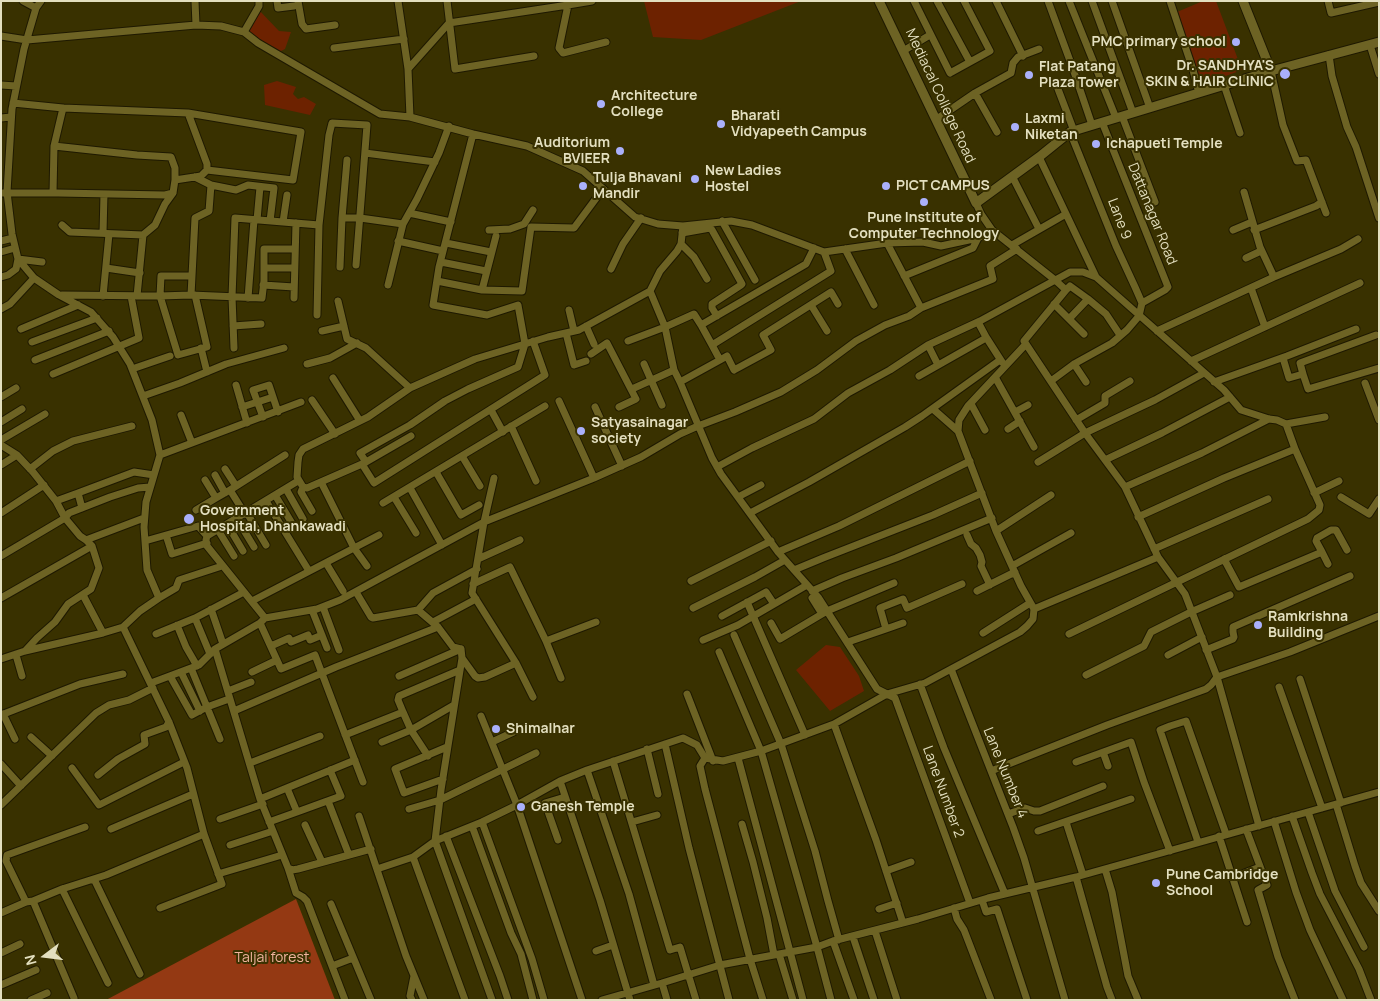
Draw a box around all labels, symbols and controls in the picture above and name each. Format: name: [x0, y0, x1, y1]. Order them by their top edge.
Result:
street label: Mediacal College Road: [901, 26, 979, 166]
place label: PMC primary school: [1092, 34, 1226, 50]
marker: PMC primary school: [1230, 36, 1242, 48]
place label: Dr. SANDHYA'S SKIN & HAIR CLINIC: [1145, 58, 1274, 90]
place label: Flat Patang Plaza Tower: [1039, 59, 1119, 92]
marker: Dr. SANDHYA'S SKIN & HAIR CLINIC: [1278, 67, 1292, 81]
marker: Flat Patang Plaza Tower: [1023, 69, 1035, 81]
place label: Architecture College: [611, 88, 697, 120]
marker: Architecture College: [595, 98, 607, 110]
place label: Bharati Vidyapeeth Campus: [731, 108, 867, 140]
place label: Laxmi Niketan: [1025, 111, 1078, 144]
marker: Bharati Vidyapeeth Campus: [715, 118, 727, 130]
marker: Laxmi Niketan: [1009, 121, 1021, 133]
place label: Auditorium BVIEER: [534, 135, 610, 168]
place label: Ichapueti Temple: [1106, 136, 1223, 152]
marker: Ichapueti Temple: [1090, 138, 1102, 150]
marker: Auditorium BVIEER: [614, 145, 626, 157]
street label: Dattanagar Road: [1124, 161, 1180, 267]
place label: New Ladies Hostel: [705, 163, 781, 196]
place label: Tulja Bhavani Mandir: [593, 170, 682, 202]
marker: New Ladies Hostel: [689, 173, 701, 185]
place label: PICT CAMPUS: [896, 178, 990, 194]
marker: Tulja Bhavani Mandir: [577, 180, 589, 192]
marker: PICT CAMPUS: [880, 180, 892, 192]
marker: Pune Institute of Computer Technology: [918, 196, 930, 208]
street label: Lane 9: [1103, 196, 1135, 242]
place label: Pune Institute of Computer Technology: [849, 210, 999, 242]
place label: Satyasainagar society: [591, 415, 688, 448]
marker: Satyasainagar society: [575, 425, 587, 437]
place label: Government Hospital, Dhankawadi: [200, 503, 346, 536]
marker: Government Hospital, Dhankawadi: [182, 512, 196, 526]
place label: Ramkrishna Building: [1268, 609, 1348, 642]
marker: Ramkrishna Building: [1252, 619, 1264, 631]
place label: Shimalhar: [506, 721, 575, 737]
marker: Shimalhar: [490, 723, 502, 735]
street label: Lane Number 4: [979, 725, 1031, 821]
street label: Lane Number 2: [919, 744, 967, 840]
place label: Ganesh Temple: [531, 799, 635, 815]
marker: Ganesh Temple: [515, 801, 527, 813]
place label: Pune Cambridge School: [1166, 867, 1278, 900]
marker: Pune Cambridge School: [1150, 877, 1162, 889]
north arrow: [20, 931, 70, 981]
park label: Taljai forest: [235, 950, 309, 966]
text: N: [20, 953, 41, 967]

